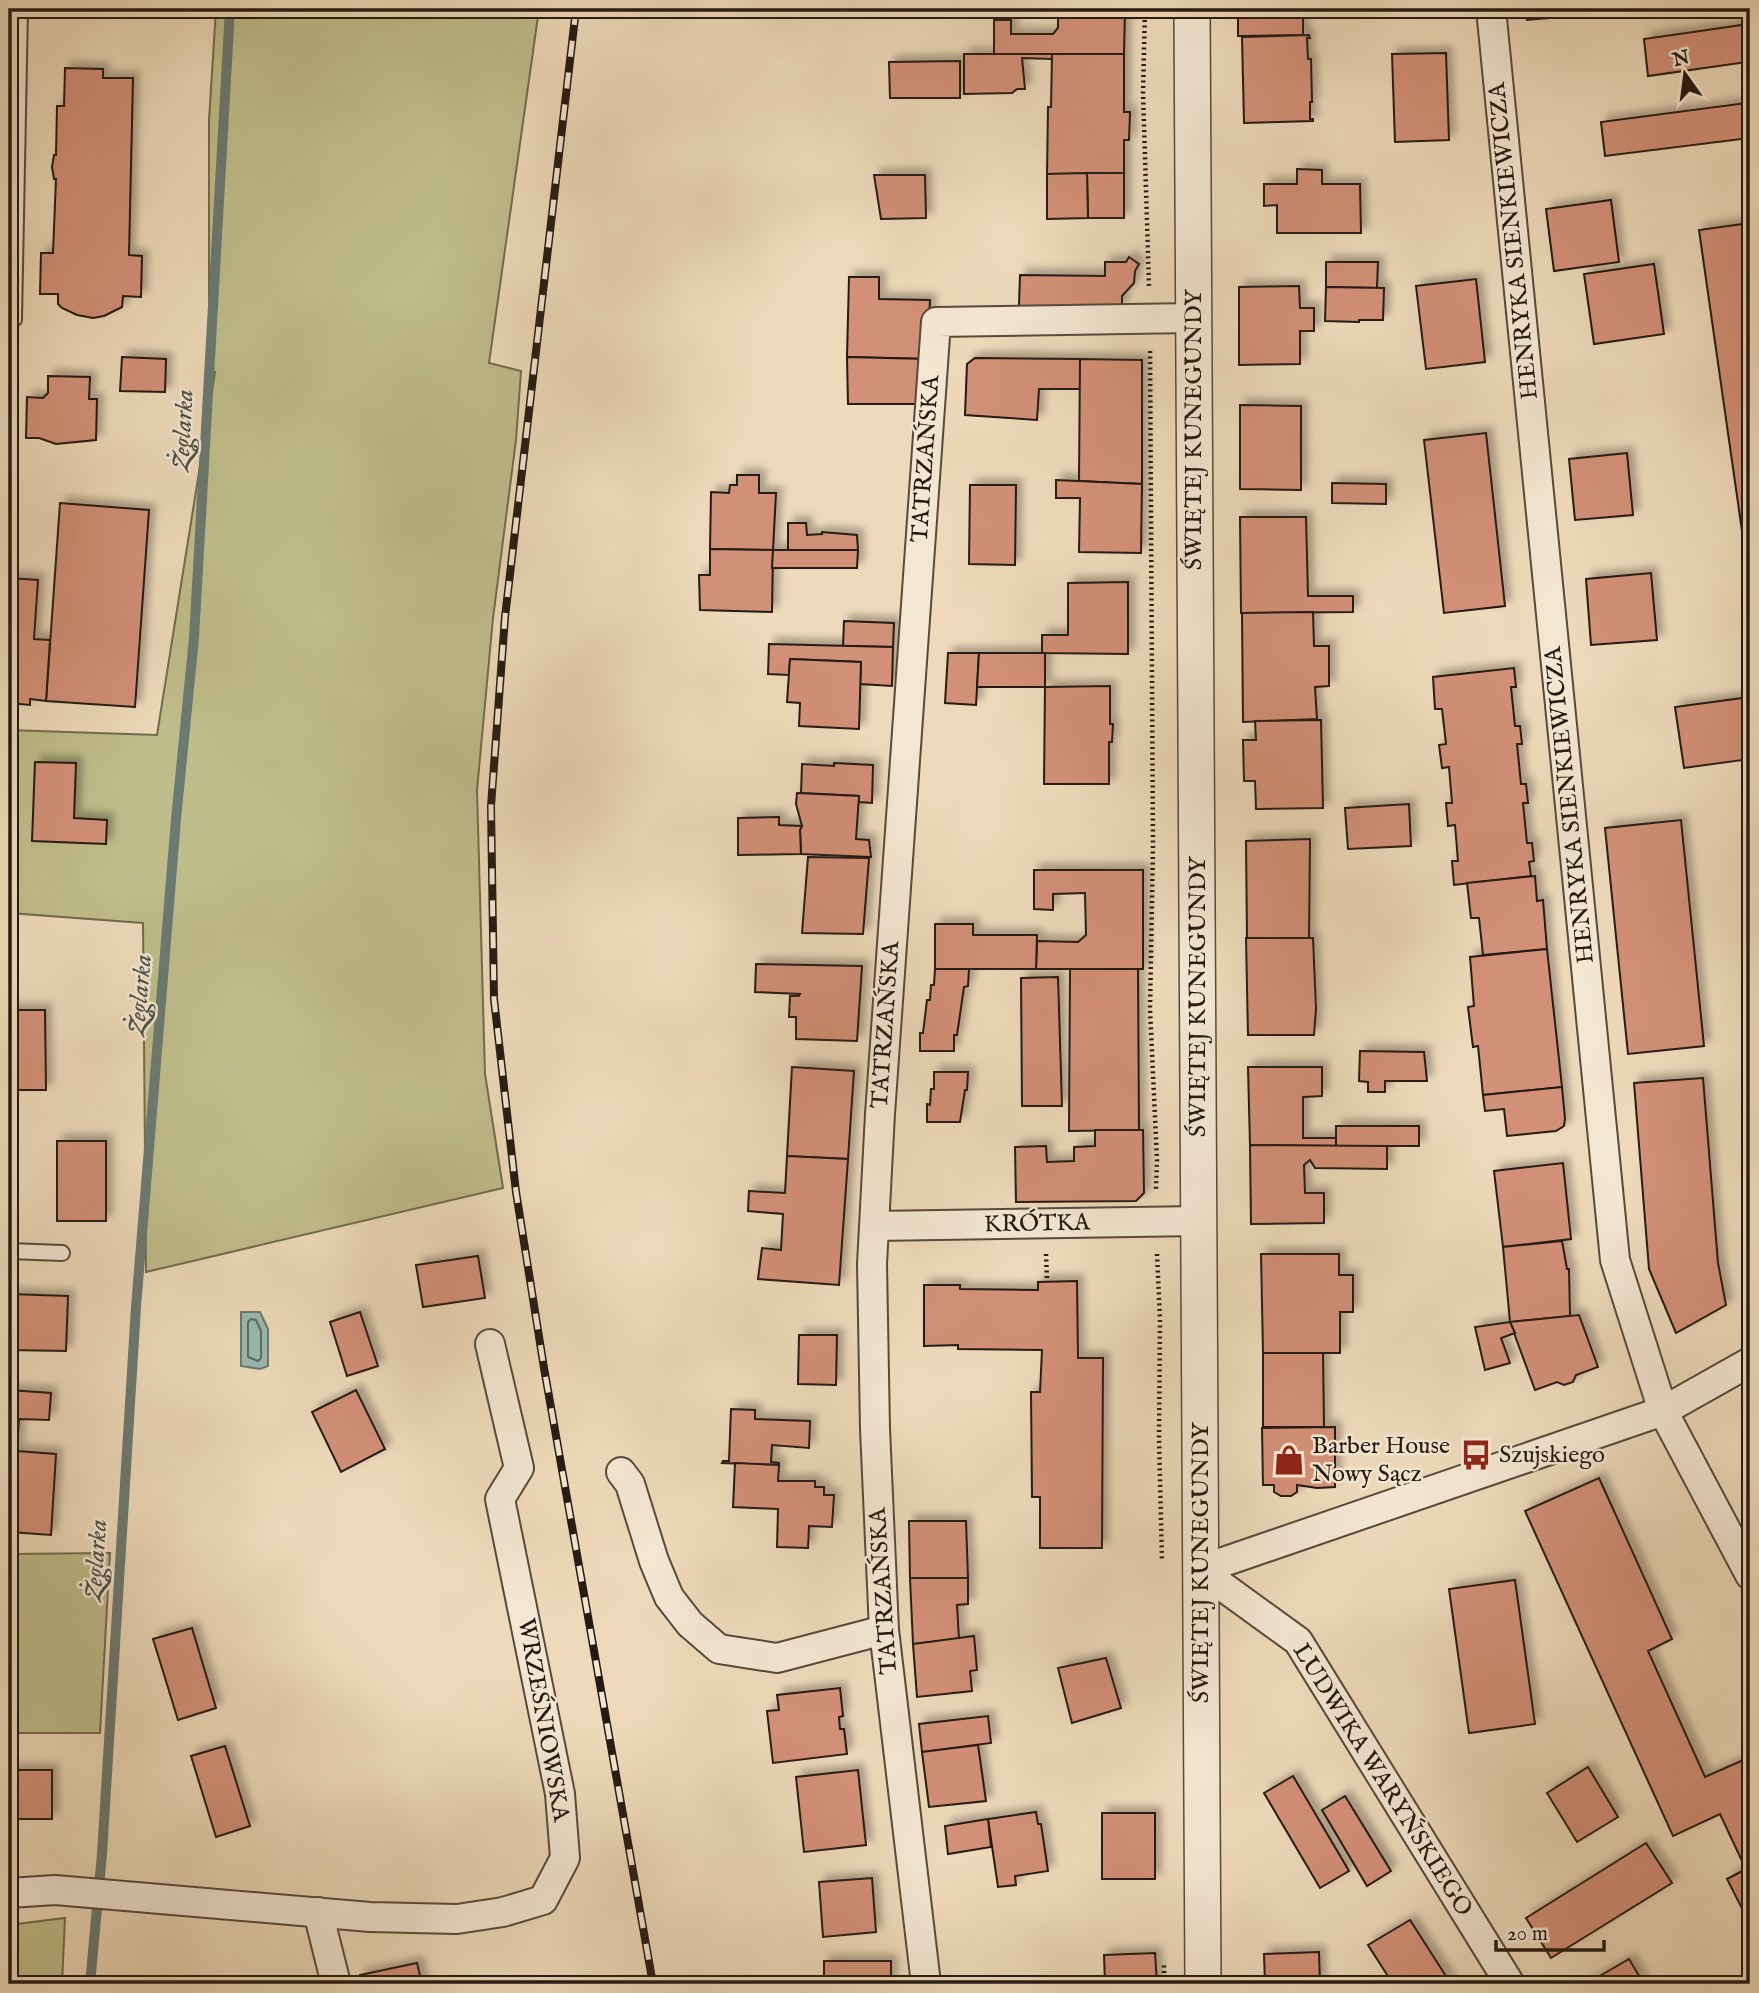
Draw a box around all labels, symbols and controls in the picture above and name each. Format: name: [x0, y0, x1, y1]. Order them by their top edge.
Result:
north arrow: [1650, 38, 1720, 108]
text: N: [1670, 46, 1693, 73]
street label: HENRYKA SIENKIEWICZA: [1482, 80, 1546, 401]
street label: ŚWIĘTEJ KUNEGUNDY: [1179, 288, 1210, 570]
street label: TATRZAŃSKA: [905, 374, 947, 544]
water label: Żeglarka: [164, 388, 203, 474]
street label: HENRYKA SIENKIEWICZA: [1538, 644, 1602, 965]
street label: ŚWIĘTEJ KUNEGUNDY: [1183, 855, 1214, 1137]
street label: TATRZAŃSKA: [865, 940, 907, 1110]
water label: Żeglarka: [120, 953, 161, 1039]
street label: KRÓTKA: [984, 1208, 1091, 1240]
street label: ŚWIĘTEJ KUNEGUNDY: [1186, 1421, 1217, 1703]
place label: Barber House Nowy Sącz: [1312, 1431, 1450, 1490]
bus stop icon: Szujskiego: [1459, 1438, 1493, 1472]
place label: Szujskiego: [1499, 1440, 1605, 1471]
shop icon: Barber House Nowy Sącz: [1272, 1443, 1306, 1477]
street label: TATRZAŃSKA: [863, 1506, 905, 1676]
water label: Żeglarka: [77, 1518, 116, 1604]
street label: WRZEŚNIOWSKA: [510, 1616, 576, 1825]
street label: LUDWIKA WARYŃSKIEGO: [1285, 1638, 1479, 1922]
scale bar: [1496, 1909, 1605, 1953]
text: 20 m: [1507, 1921, 1548, 1948]

